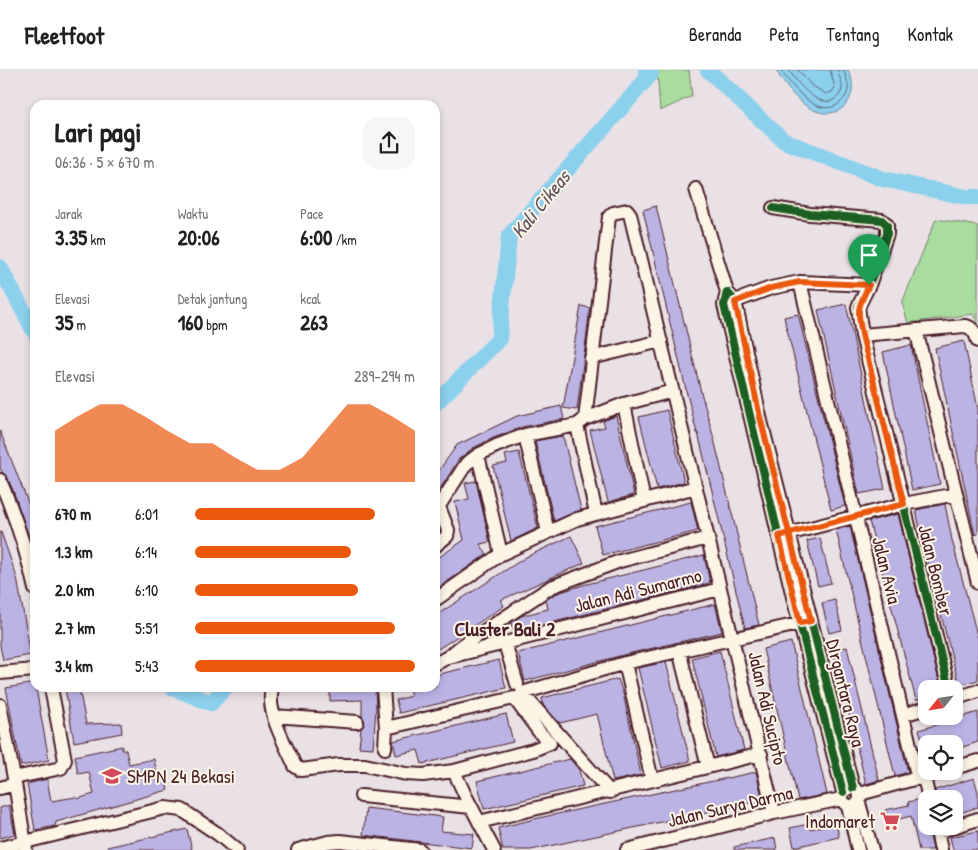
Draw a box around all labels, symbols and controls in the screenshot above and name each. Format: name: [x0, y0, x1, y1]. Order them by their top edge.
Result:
text: Fleetfoot: [25, 19, 104, 51]
text: Beranda: [689, 22, 741, 47]
text: Peta: [769, 22, 798, 47]
text: Tentang: [826, 22, 879, 47]
text: Kontak: [907, 22, 953, 47]
text: Lari pagi: [55, 113, 142, 151]
button: share: [363, 117, 415, 169]
text: 06:36 · 5 × 670 m: [55, 151, 154, 173]
water label: Kali Cikeas: [504, 163, 577, 244]
text: Jarak: [55, 204, 82, 223]
text: Waktu: [178, 204, 208, 223]
text: Pace: [300, 204, 324, 223]
text: 3.35: [55, 223, 87, 252]
text: 20:06: [178, 223, 220, 252]
text: 6:00: [300, 223, 332, 252]
text: km: [87, 230, 106, 249]
text: /km: [332, 230, 357, 249]
pin: [848, 234, 890, 285]
icon: arrive: [855, 241, 883, 269]
text: Elevasi: [55, 289, 90, 308]
text: Detak jantung: [178, 289, 247, 308]
text: kcal: [300, 289, 321, 308]
text: 35: [55, 308, 73, 337]
text: 160: [178, 308, 203, 337]
text: 263: [300, 308, 328, 337]
text: m: [73, 315, 86, 334]
text: bpm: [203, 315, 228, 334]
text: Elevasi: [55, 365, 95, 387]
text: 289–294 m: [354, 365, 415, 387]
text: 670 m: [55, 503, 91, 525]
text: 6:01: [135, 503, 158, 525]
street label: Jalan Bomber: [912, 522, 960, 619]
street label: Jalan Avia: [866, 534, 908, 607]
text: 1.3 km: [55, 541, 93, 563]
text: 6:14: [135, 541, 157, 563]
street label: Jalan Adi Sumarmo: [572, 562, 704, 618]
text: 2.0 km: [55, 579, 94, 601]
text: 6:10: [135, 579, 158, 601]
district label: Cluster Bali 2: [455, 615, 556, 642]
text: 2.7 km: [55, 617, 95, 639]
text: 5:51: [135, 617, 158, 639]
street label: DIrgantara Raya: [820, 636, 872, 750]
street label: Jalan Adi Sucipto: [742, 649, 794, 768]
text: 3.4 km: [55, 655, 93, 677]
text: 5:43: [135, 655, 159, 677]
north arrow: [918, 680, 962, 725]
map controls: [918, 680, 963, 835]
button: locate: [918, 735, 963, 780]
place label: SMPN 24 Bekasi: [127, 763, 235, 789]
school or university icon: SMPN 24 Bekasi: [101, 765, 123, 787]
street label: Jalan Surya Darma: [665, 779, 796, 833]
button: layers: [918, 790, 963, 835]
place label: Indomaret: [805, 808, 875, 834]
supermarket icon: Indomaret: [879, 810, 901, 832]

